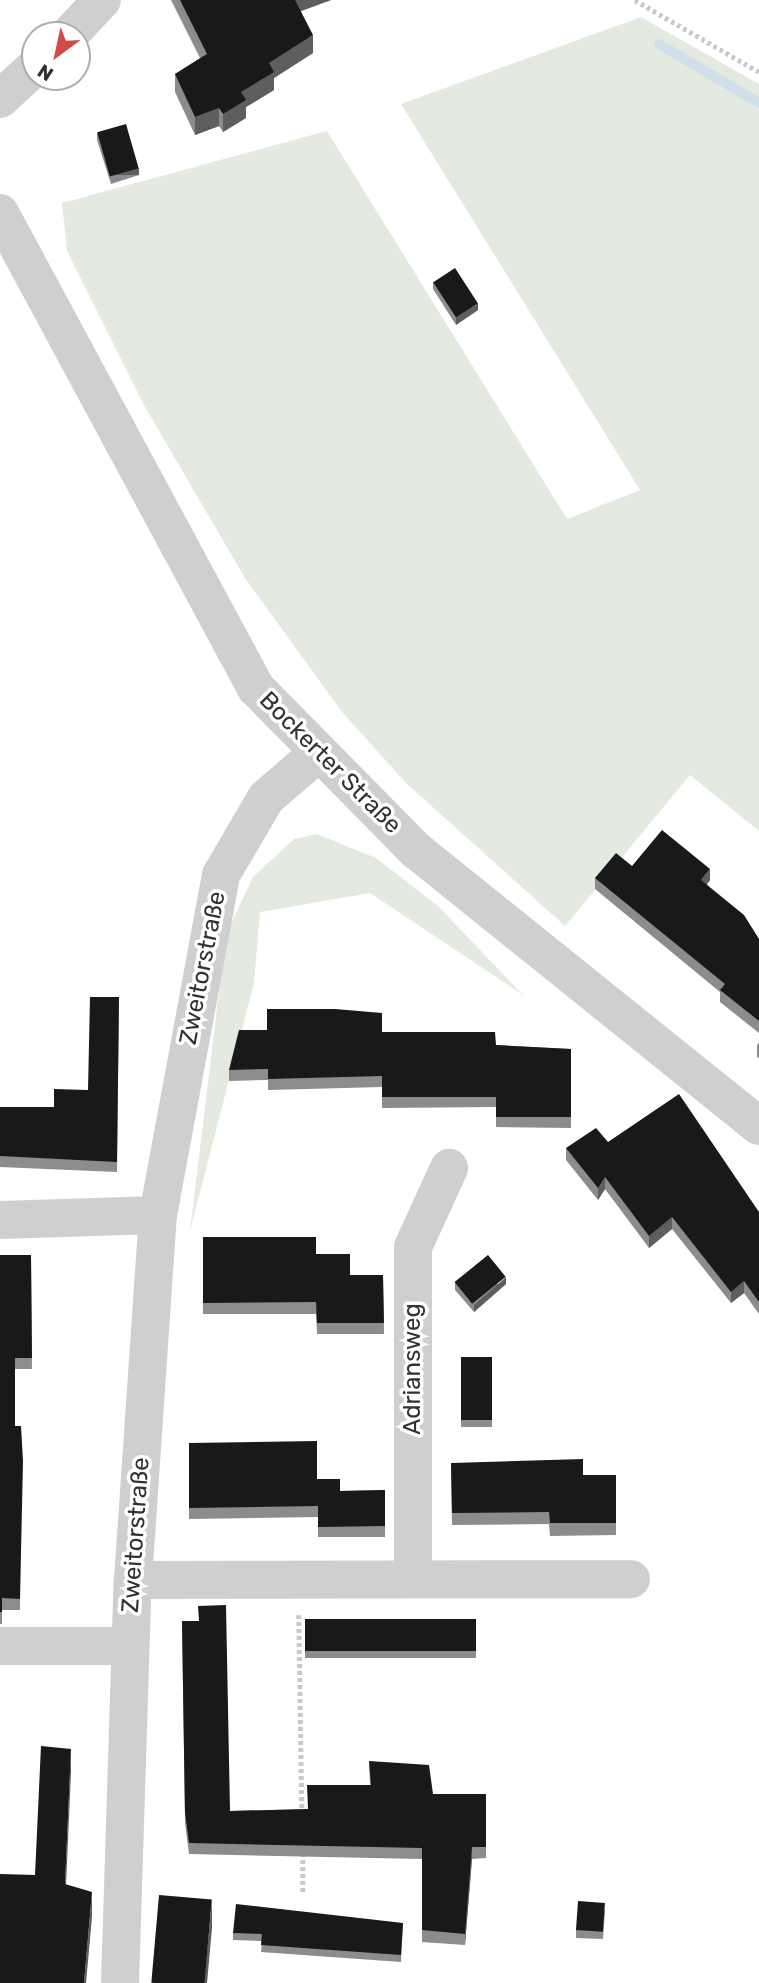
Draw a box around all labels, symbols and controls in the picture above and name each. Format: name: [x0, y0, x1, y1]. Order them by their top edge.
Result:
north arrow: [21, 21, 91, 91]
text: N: [33, 59, 57, 86]
street label: Bockerter Straße: [253, 686, 407, 840]
street label: Zweitorstraße: [174, 889, 232, 1047]
street label: Adriansweg: [399, 1303, 427, 1435]
street label: Zweitorstraße: [116, 1456, 156, 1614]

